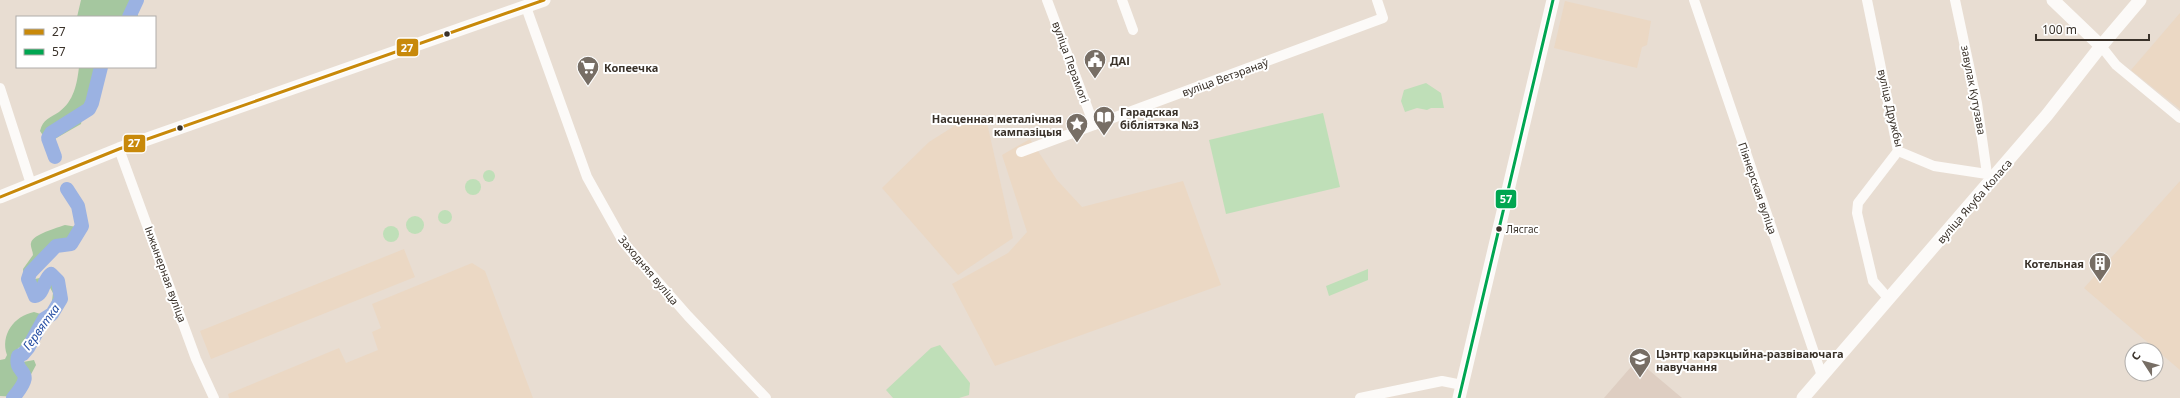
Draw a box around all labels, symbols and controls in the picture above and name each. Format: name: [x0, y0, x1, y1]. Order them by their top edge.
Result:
legend: [16, 16, 156, 68]
scale bar: [2036, 16, 2149, 42]
street label: вуліца Перамогі: [1049, 19, 1093, 105]
text: 100 m: [2042, 21, 2077, 38]
text: 27: [52, 23, 66, 40]
unlabelled marker: [442, 29, 452, 39]
line badge: 27: [396, 38, 419, 57]
text: 27: [401, 40, 413, 55]
text: 57: [52, 43, 66, 60]
street label: завулак Кутузава: [1958, 44, 1990, 136]
public building icon: ДАІ: [1082, 47, 1108, 80]
place label: ДАІ: [1110, 53, 1130, 68]
supermarket icon: Копеечка: [575, 54, 601, 87]
street label: вуліца Ветэранаў: [1180, 54, 1271, 100]
place label: Копеечка: [604, 60, 658, 75]
street label: вуліца Дружбы: [1875, 68, 1907, 148]
library icon: Гарадская бібліятэка №3: [1091, 104, 1117, 137]
place label: Гарадская бібліятэка №3: [1120, 104, 1199, 132]
place label: Насценная металічная кампазіцыя: [932, 111, 1062, 139]
place icon: Насценная металічная кампазіцыя: [1064, 111, 1090, 144]
unlabelled marker: [175, 123, 185, 133]
line badge: 27: [123, 134, 146, 153]
text: 27: [128, 135, 140, 150]
street label: Піянерская вуліца: [1735, 140, 1781, 236]
street label: вуліца Якуба Коласа: [1933, 156, 2015, 246]
line badge: 57: [1495, 189, 1517, 209]
text: 57: [1500, 191, 1512, 206]
place label: Лясгас: [1506, 222, 1539, 236]
street label: Інжынерная вуліца: [142, 224, 190, 324]
marker: Лясгас: [1494, 224, 1504, 234]
street label: Заходняя вуліца: [616, 232, 682, 308]
building icon: Котельная: [2087, 250, 2113, 283]
place label: Котельная: [2024, 256, 2084, 271]
water label: Гервятка: [19, 300, 64, 353]
north arrow: [2124, 342, 2164, 382]
school or university icon: Цэнтр карэкцыйна-развіваючага навучання: [1627, 346, 1653, 379]
place label: Цэнтр карэкцыйна-развіваючага навучання: [1656, 346, 1844, 374]
text: С: [2127, 349, 2144, 363]

